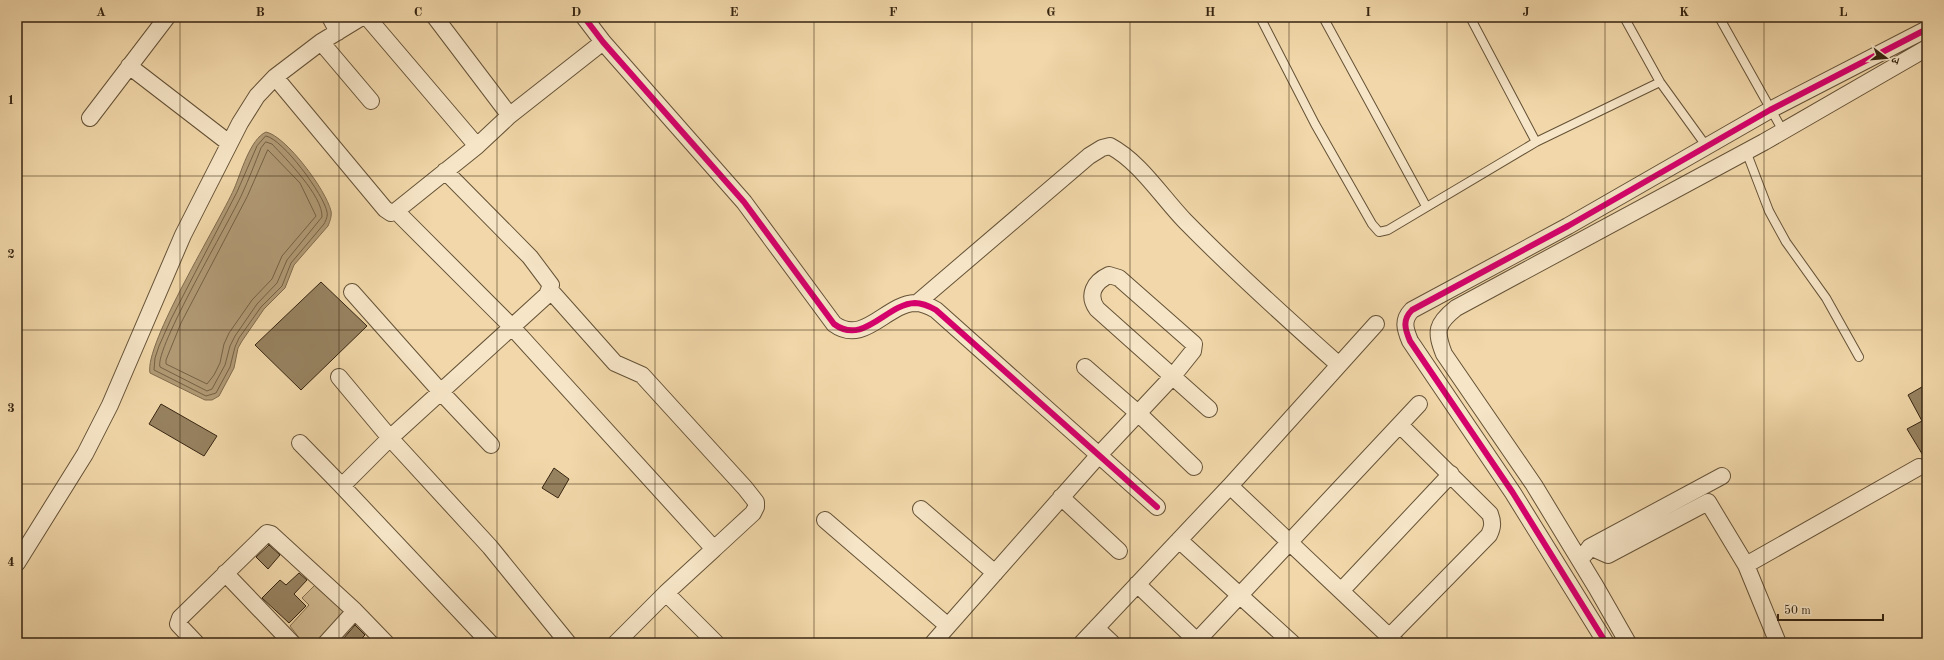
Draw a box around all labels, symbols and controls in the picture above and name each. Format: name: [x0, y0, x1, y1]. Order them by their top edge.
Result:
text: A: [96, 6, 106, 19]
text: B: [255, 6, 265, 19]
text: C: [414, 6, 422, 19]
text: D: [571, 6, 581, 19]
text: E: [730, 6, 739, 19]
text: F: [889, 6, 898, 19]
text: G: [1046, 6, 1056, 19]
text: H: [1205, 6, 1216, 19]
text: I: [1365, 6, 1371, 19]
text: J: [1522, 6, 1530, 19]
text: K: [1679, 6, 1689, 19]
text: L: [1839, 6, 1848, 19]
north arrow: [1866, 38, 1906, 78]
text: उ: [1888, 55, 1901, 66]
text: 1: [7, 94, 15, 107]
text: 2: [7, 248, 15, 261]
text: 3: [7, 402, 15, 415]
text: 4: [7, 556, 15, 569]
scale bar: [1778, 596, 1883, 622]
text: 50 m: [1784, 604, 1811, 617]

